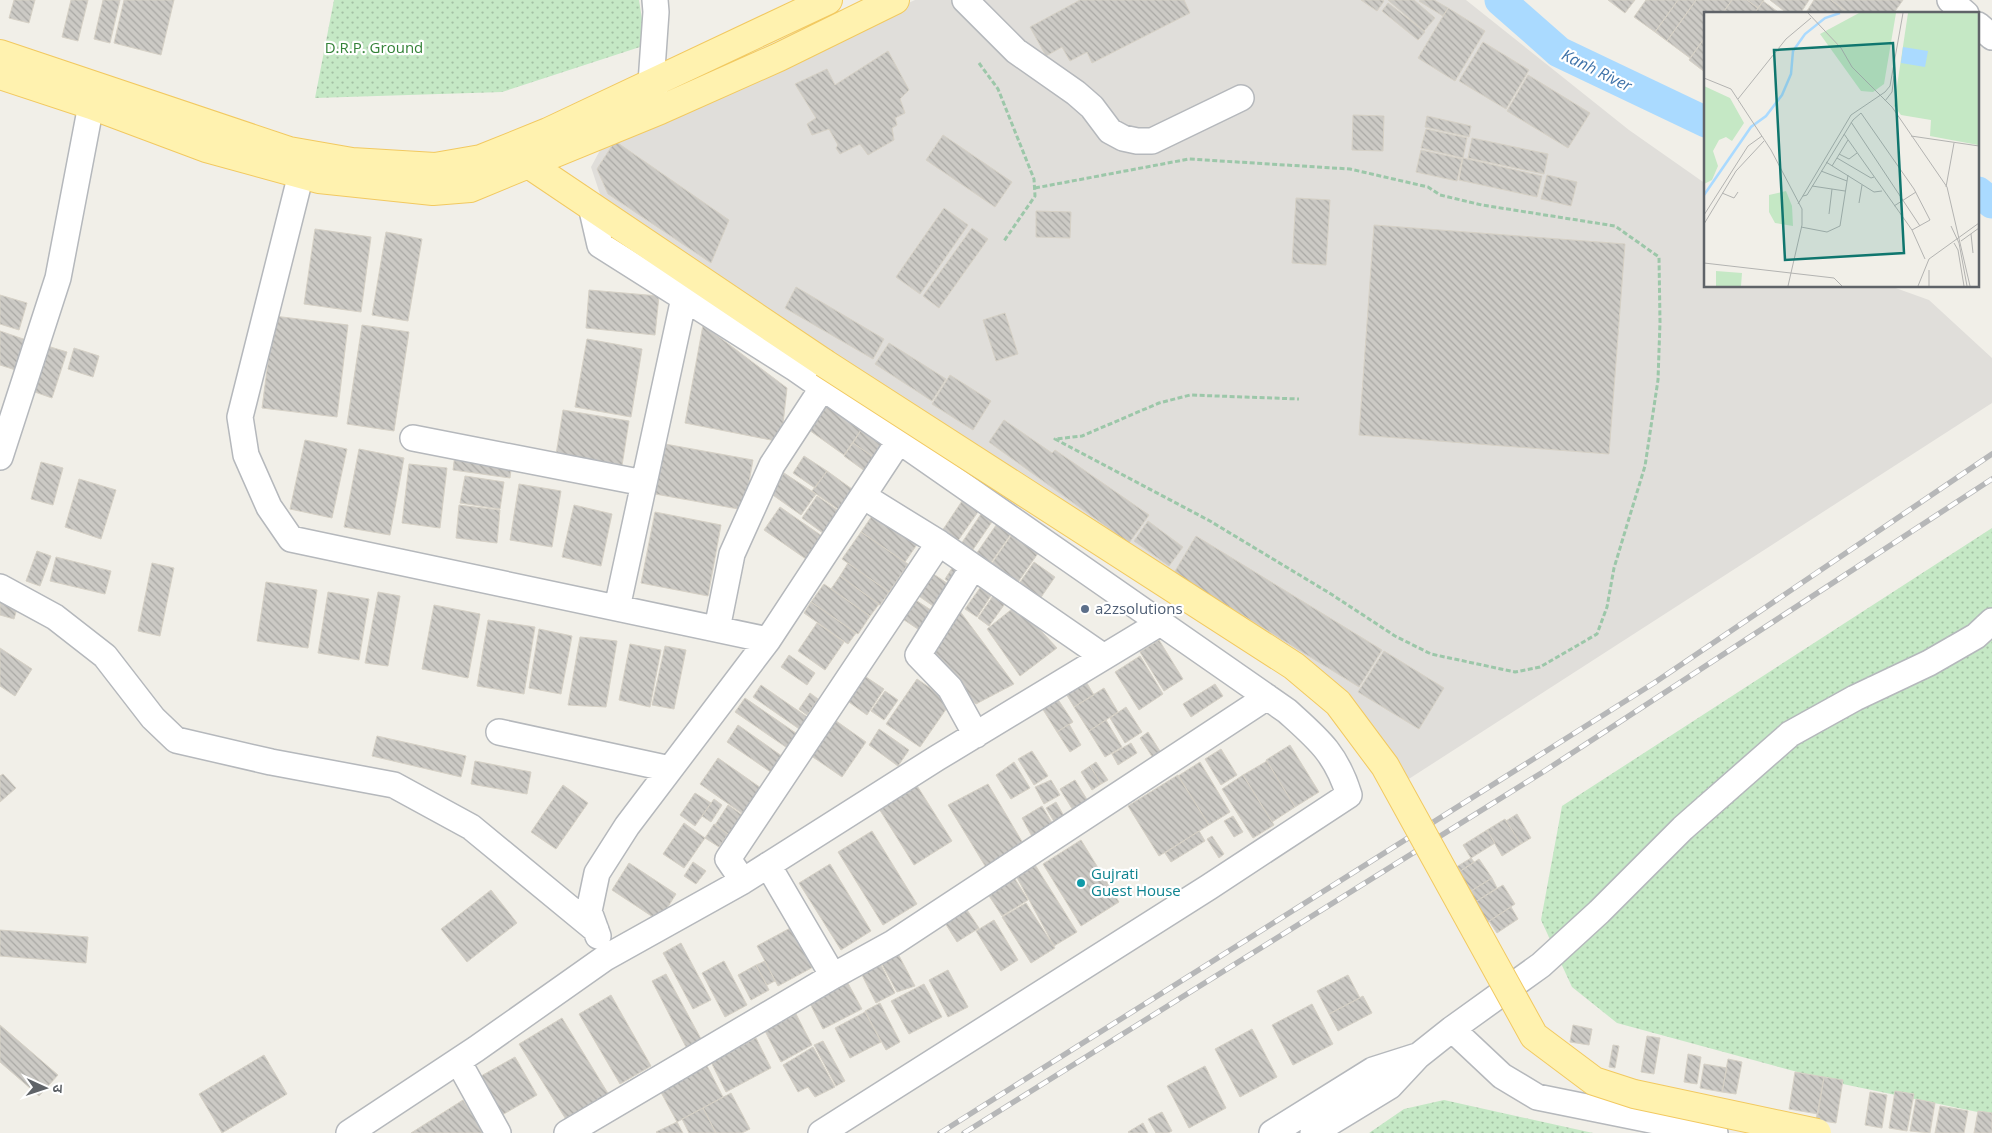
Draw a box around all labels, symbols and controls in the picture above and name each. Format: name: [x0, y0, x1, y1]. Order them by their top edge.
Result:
inset map: [1704, 12, 1980, 288]
park label: D.R.P. Ground: [325, 37, 423, 57]
water label: Kanh River: [1558, 44, 1636, 97]
place label: a2zsolutions: [1095, 598, 1183, 618]
marker: a2zsolutions: [1079, 603, 1091, 615]
place label: Gujrati Guest House: [1091, 863, 1181, 900]
marker: Gujrati Guest House: [1075, 877, 1087, 889]
north arrow: [20, 1063, 70, 1113]
text: उ: [49, 1084, 68, 1094]

